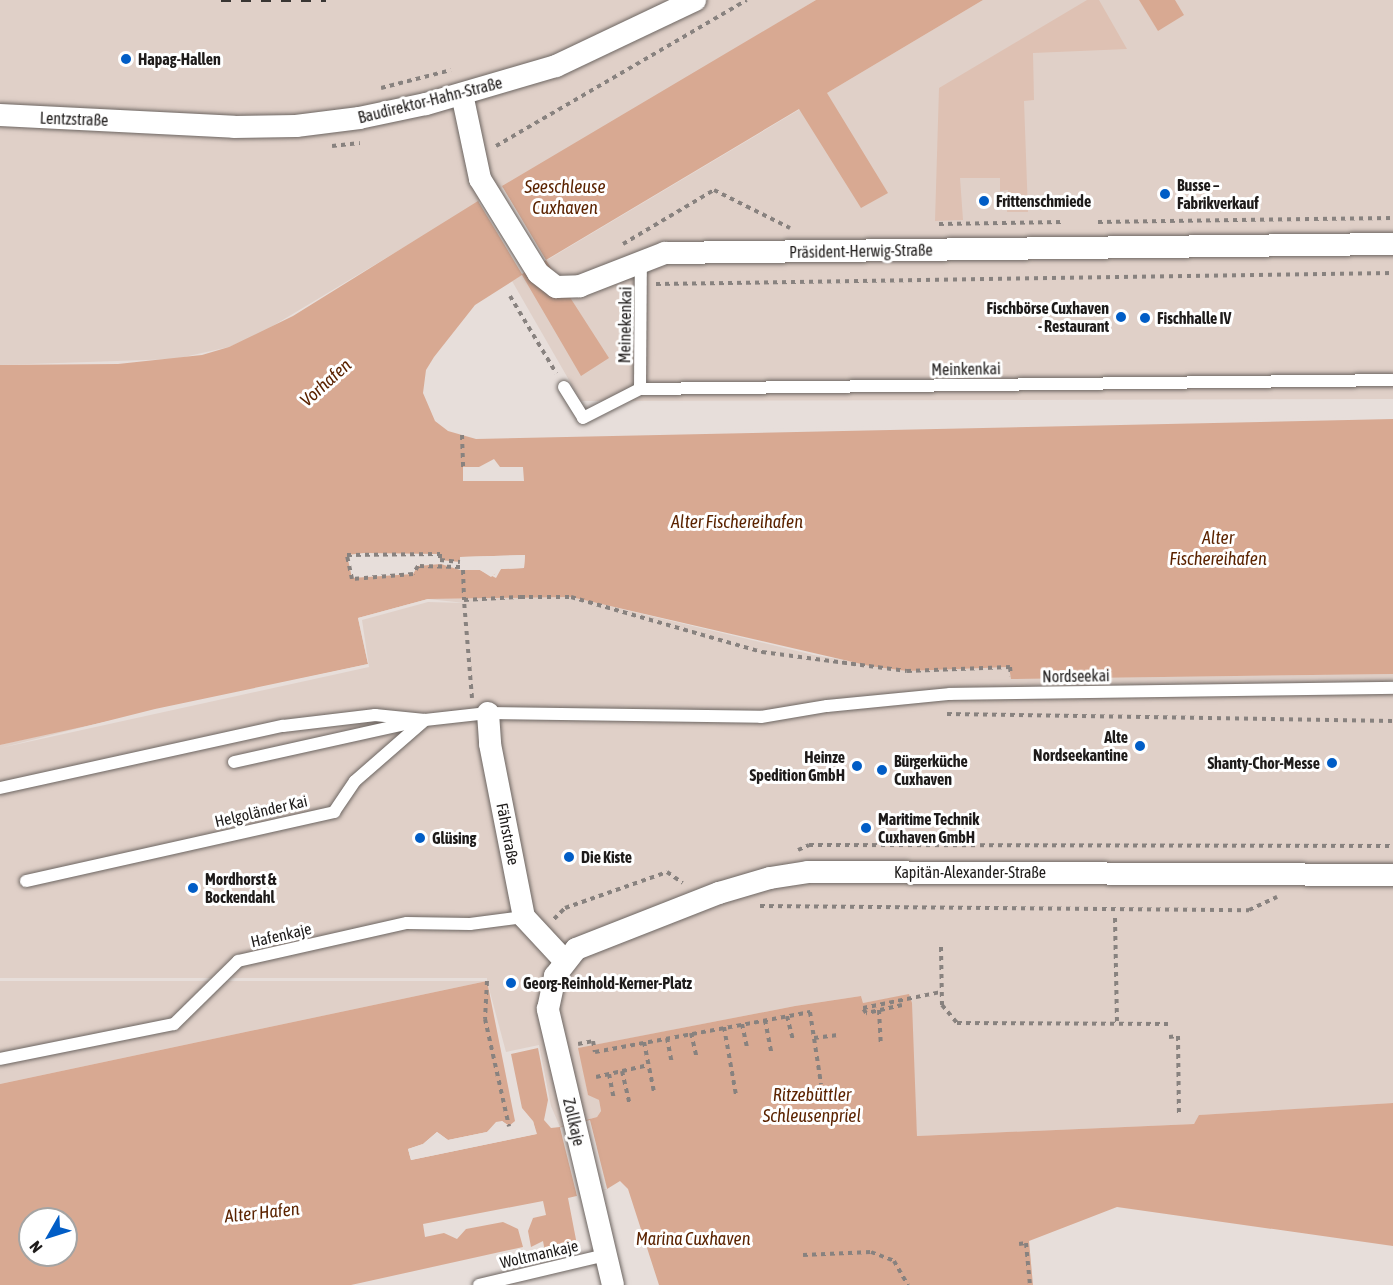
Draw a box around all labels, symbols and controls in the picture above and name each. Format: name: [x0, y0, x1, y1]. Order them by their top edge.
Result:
place label: Hapag-Hallen: [138, 49, 221, 69]
marker: Hapag-Hallen: [119, 52, 133, 66]
street label: Baudirektor-Hahn-Straße: [356, 73, 504, 127]
street label: Lentzstraße: [39, 108, 109, 130]
place label: Busse – Fabrikverkauf: [1177, 175, 1259, 213]
water label: Seeschleuse Cuxhaven: [524, 177, 606, 219]
marker: Busse – Fabrikverkauf: [1158, 187, 1172, 201]
place label: Frittenschmiede: [996, 191, 1091, 211]
marker: Frittenschmiede: [977, 194, 991, 208]
street label: Präsident-Herwig-Straße: [789, 240, 933, 262]
street label: Meinekenkai: [615, 287, 635, 363]
place label: Fischbörse Cuxhaven - Restaurant: [987, 298, 1109, 336]
place label: Fischhalle IV: [1157, 308, 1231, 328]
marker: Fischbörse Cuxhaven - Restaurant: [1114, 310, 1128, 324]
marker: Fischhalle IV: [1138, 311, 1152, 325]
water label: Vorhafen: [296, 355, 356, 411]
street label: Meinkenkai: [931, 359, 1001, 379]
water label: Alter Fischereihafen: [671, 511, 803, 533]
water label: Alter Fischereihafen: [1169, 528, 1267, 570]
street label: Nordseekai: [1042, 666, 1110, 686]
place label: Alte Nordseekantine: [1033, 727, 1128, 765]
marker: Alte Nordseekantine: [1133, 739, 1147, 753]
place label: Heinze Spedition GmbH: [750, 747, 845, 785]
place label: Bürgerküche Cuxhaven: [894, 751, 968, 789]
place label: Shanty-Chor-Messe: [1207, 753, 1320, 773]
marker: Shanty-Chor-Messe: [1325, 756, 1339, 770]
marker: Heinze Spedition GmbH: [850, 759, 864, 773]
marker: Bürgerküche Cuxhaven: [875, 763, 889, 777]
street label: Helgoländer Kai: [213, 791, 309, 831]
street label: Fährstraße: [493, 801, 523, 867]
place label: Maritime Technik Cuxhaven GmbH: [878, 809, 979, 847]
marker: Maritime Technik Cuxhaven GmbH: [859, 821, 873, 835]
place label: Glüsing: [432, 828, 476, 848]
marker: Glüsing: [413, 831, 427, 845]
place label: Die Kiste: [581, 847, 632, 867]
marker: Die Kiste: [562, 850, 576, 864]
street label: Kapitän-Alexander-Straße: [894, 862, 1046, 882]
place label: Mordhorst & Bockendahl: [205, 869, 276, 907]
marker: Mordhorst & Bockendahl: [186, 881, 200, 895]
street label: Hafenkaje: [249, 919, 313, 951]
place label: Georg-Reinhold-Kerner-Platz: [523, 973, 692, 993]
marker: Georg-Reinhold-Kerner-Platz: [504, 976, 518, 990]
water label: Ritzebüttler Schleusenpriel: [763, 1085, 861, 1128]
street label: Zollkaje: [559, 1096, 589, 1148]
water label: Alter Hafen: [223, 1198, 301, 1228]
north arrow: [18, 1207, 78, 1267]
water label: Marina Cuxhaven: [636, 1228, 750, 1250]
street label: Woltmankaje: [498, 1236, 580, 1272]
text: N: [26, 1238, 46, 1256]

